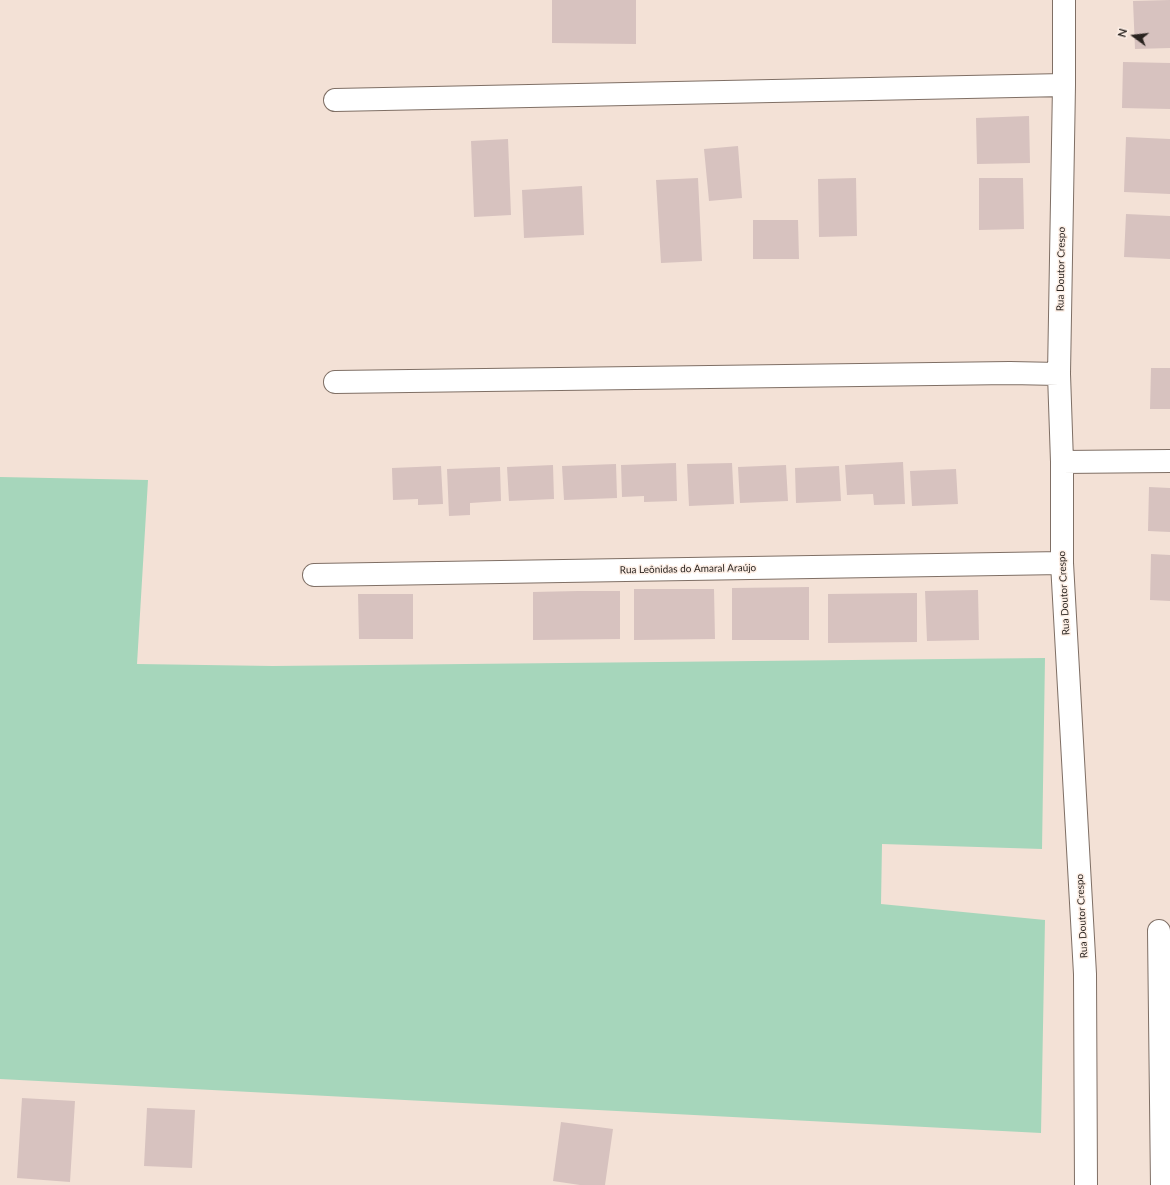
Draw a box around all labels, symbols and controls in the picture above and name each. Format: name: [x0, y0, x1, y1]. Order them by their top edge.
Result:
north arrow: [1114, 16, 1154, 56]
text: N: [1115, 27, 1129, 39]
street label: Rua Doutor Crespo: [1054, 227, 1068, 311]
street label: Rua Doutor Crespo: [1056, 551, 1072, 635]
street label: Rua Leônidas do Amaral Araújo: [620, 562, 756, 576]
street label: Rua Doutor Crespo: [1074, 874, 1090, 958]

